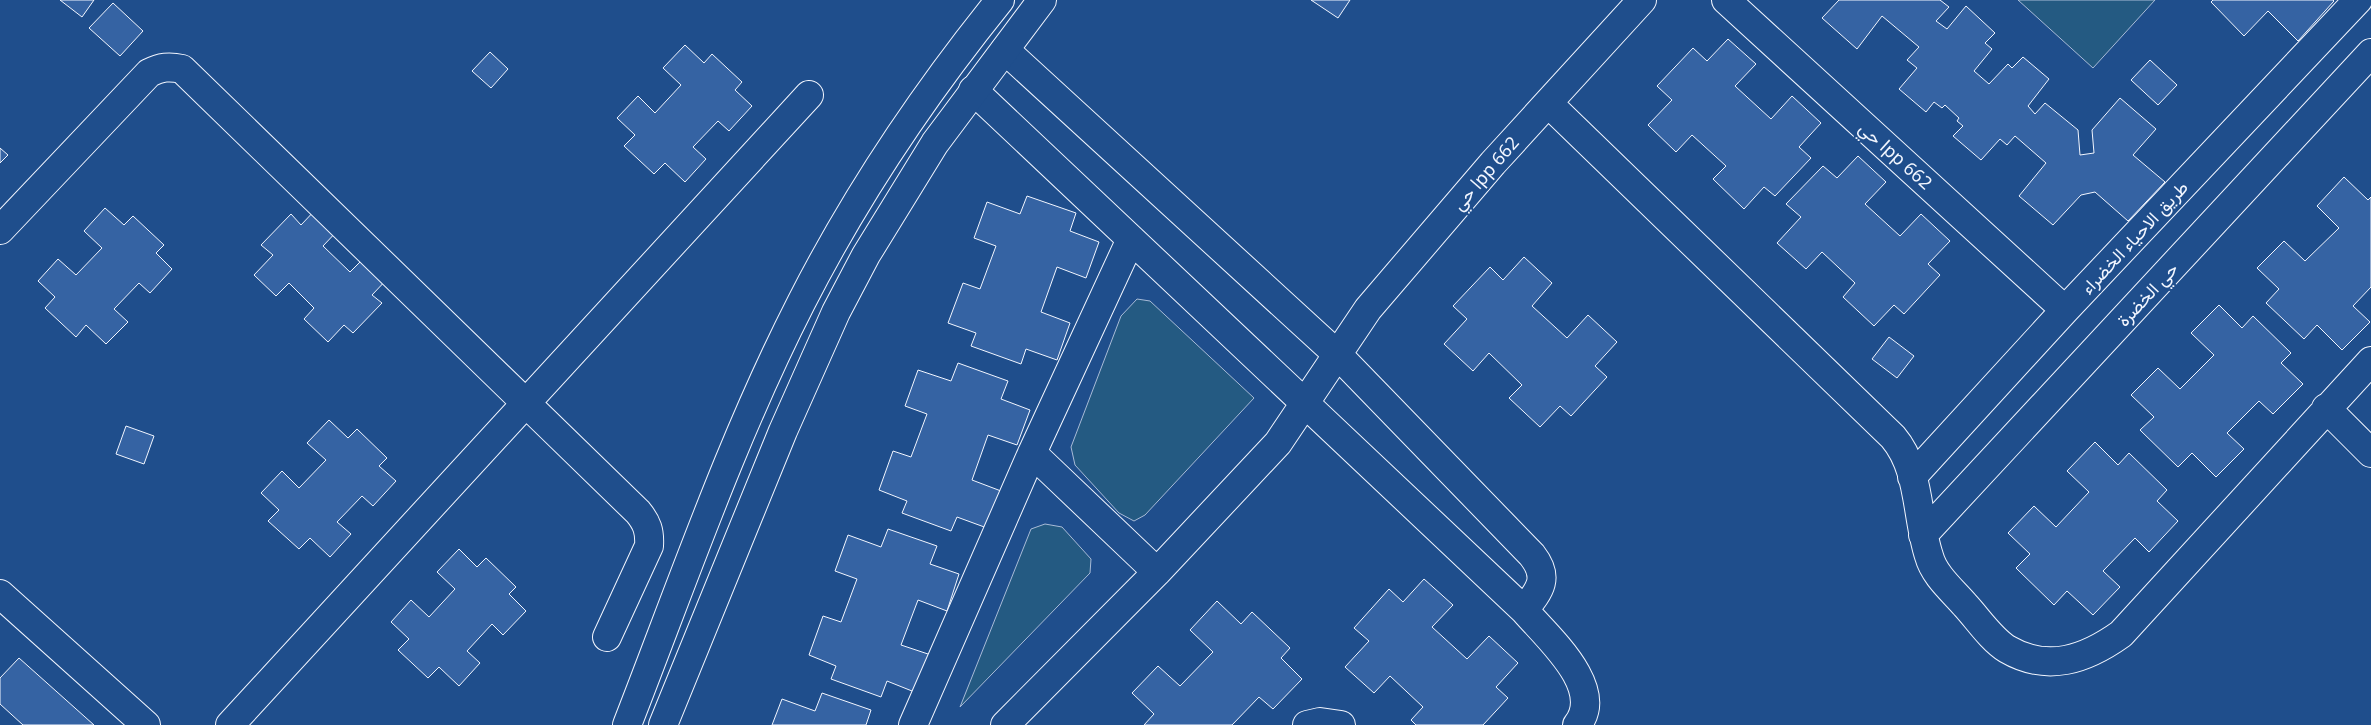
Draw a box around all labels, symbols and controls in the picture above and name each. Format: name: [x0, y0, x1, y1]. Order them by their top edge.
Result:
street label: حي lpp 662: [1852, 116, 1938, 197]
street label: حي lpp 662: [1446, 131, 1527, 218]
street label: طريق الاحياء الخضراء: [2075, 175, 2193, 299]
street label: حي الخضرة: [2111, 257, 2186, 334]

